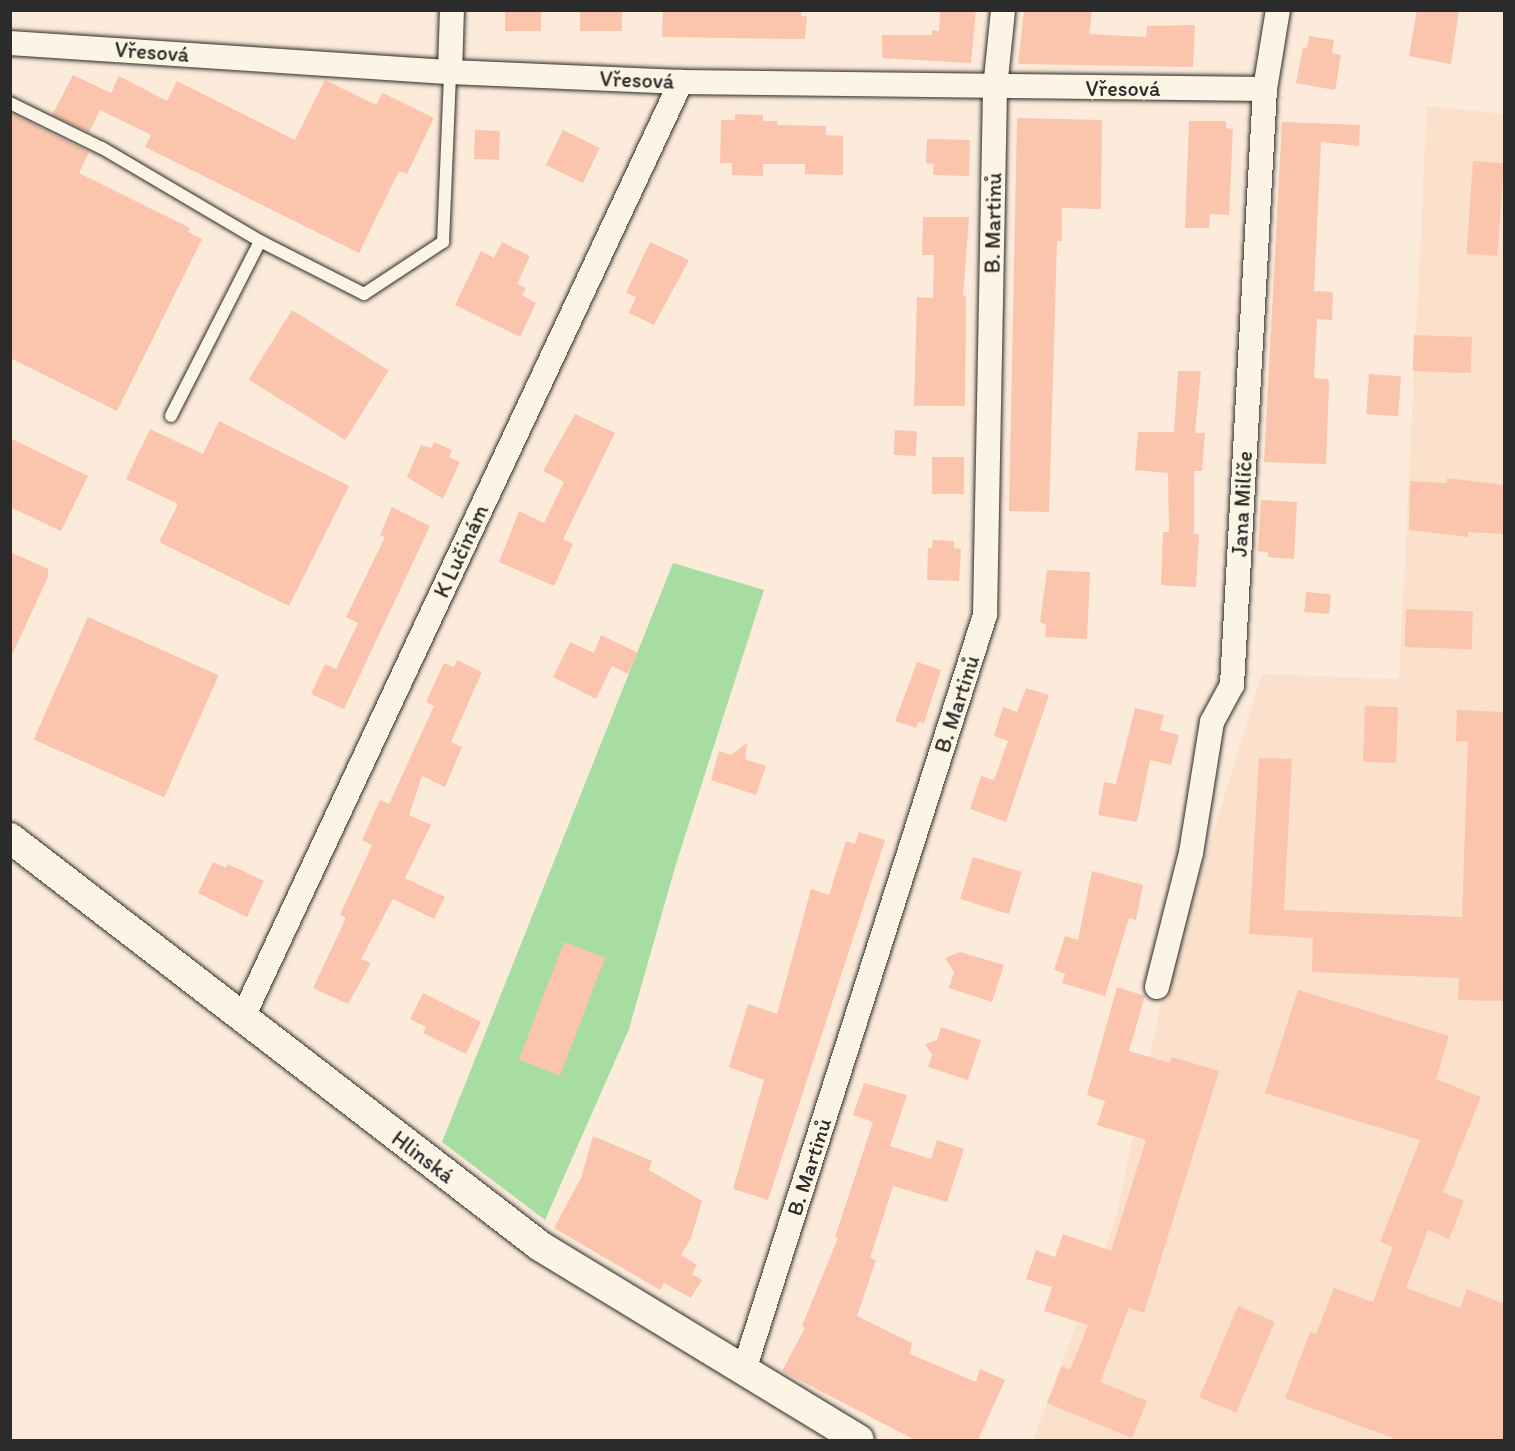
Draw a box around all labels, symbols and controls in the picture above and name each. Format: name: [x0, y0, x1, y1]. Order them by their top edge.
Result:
street label: Vřesová: [114, 36, 190, 68]
street label: Vřesová: [599, 66, 675, 94]
street label: Vřesová: [1086, 76, 1160, 102]
street label: B. Martinů: [979, 172, 1007, 274]
street label: Jana Milíče: [1226, 451, 1258, 557]
street label: K Lučinám: [428, 500, 494, 602]
street label: B. Martinů: [929, 652, 985, 756]
street label: B. Martinů: [781, 1115, 837, 1219]
street label: Hlinská: [386, 1125, 460, 1189]

